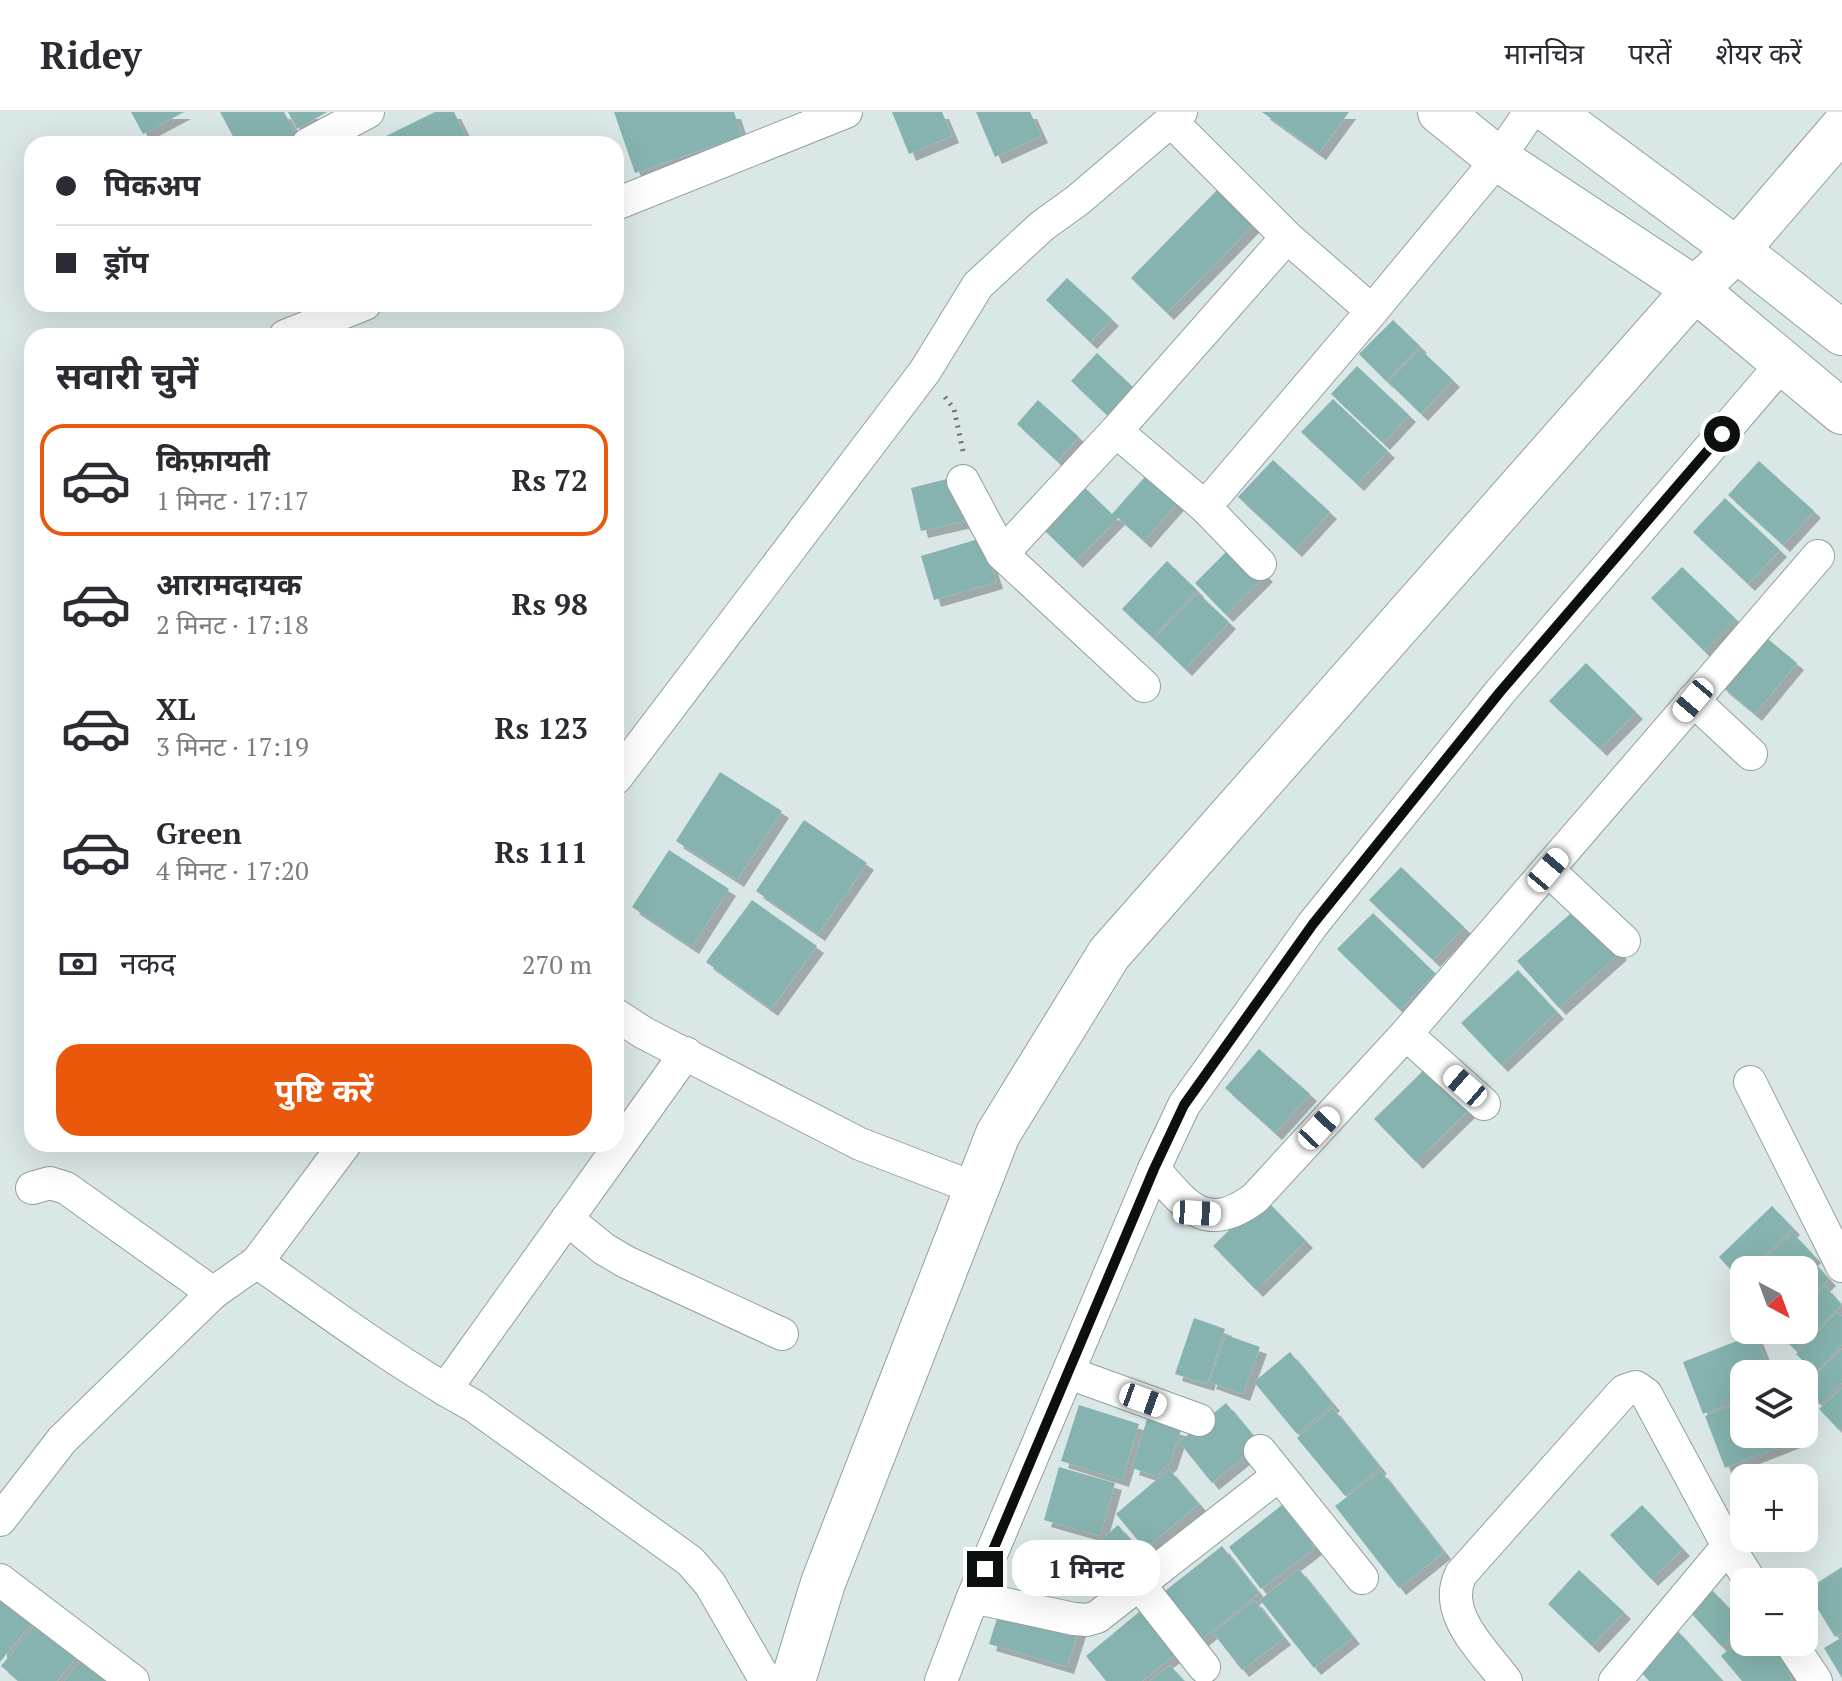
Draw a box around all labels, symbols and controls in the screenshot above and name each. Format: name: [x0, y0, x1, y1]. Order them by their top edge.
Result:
text: Ridey: [40, 30, 142, 80]
text: मानचित्र: [1504, 35, 1584, 72]
text: परतें: [1628, 35, 1672, 72]
text: शेयर करें: [1716, 35, 1802, 72]
text: पिकअप: [104, 165, 200, 205]
text: ड्रॉप: [104, 242, 148, 282]
text: सवारी चुनें: [56, 352, 198, 399]
route start: [1704, 416, 1740, 452]
text: किफ़ायती: [156, 440, 270, 480]
icon: car: [60, 444, 132, 516]
text: Rs 72: [512, 460, 588, 500]
text: 1 मिनट · 17:17: [156, 483, 309, 517]
text: आरामदायक: [156, 564, 302, 604]
icon: car: [60, 568, 132, 640]
text: Rs 98: [512, 584, 588, 624]
text: 2 मिनट · 17:18: [156, 607, 309, 641]
car: [1668, 674, 1718, 726]
text: XL: [156, 689, 195, 729]
icon: car: [60, 692, 132, 764]
text: Rs 123: [495, 708, 588, 748]
text: 3 मिनट · 17:19: [156, 729, 309, 763]
text: Green: [156, 813, 242, 853]
icon: car: [60, 816, 132, 888]
text: Rs 111: [495, 832, 588, 872]
car: [1523, 844, 1573, 896]
text: 4 मिनट · 17:20: [156, 853, 309, 887]
icon: cash: [56, 942, 100, 986]
text: नकद: [120, 943, 176, 983]
text: 270 m: [522, 947, 592, 981]
button: पुष्टि करें: [56, 1044, 592, 1136]
car: [1439, 1061, 1491, 1111]
car: [1294, 1102, 1344, 1154]
car: [1172, 1200, 1222, 1226]
north arrow: [1730, 1256, 1818, 1344]
map controls: [1730, 1256, 1818, 1656]
button: layers: [1730, 1360, 1818, 1448]
car: [1116, 1381, 1170, 1419]
button: +: [1730, 1464, 1818, 1552]
callout: 1 मिनट: [1013, 1541, 1161, 1597]
route end: [967, 1551, 1003, 1587]
text: 1 मिनट: [1048, 1551, 1124, 1585]
button: −: [1730, 1568, 1818, 1656]

